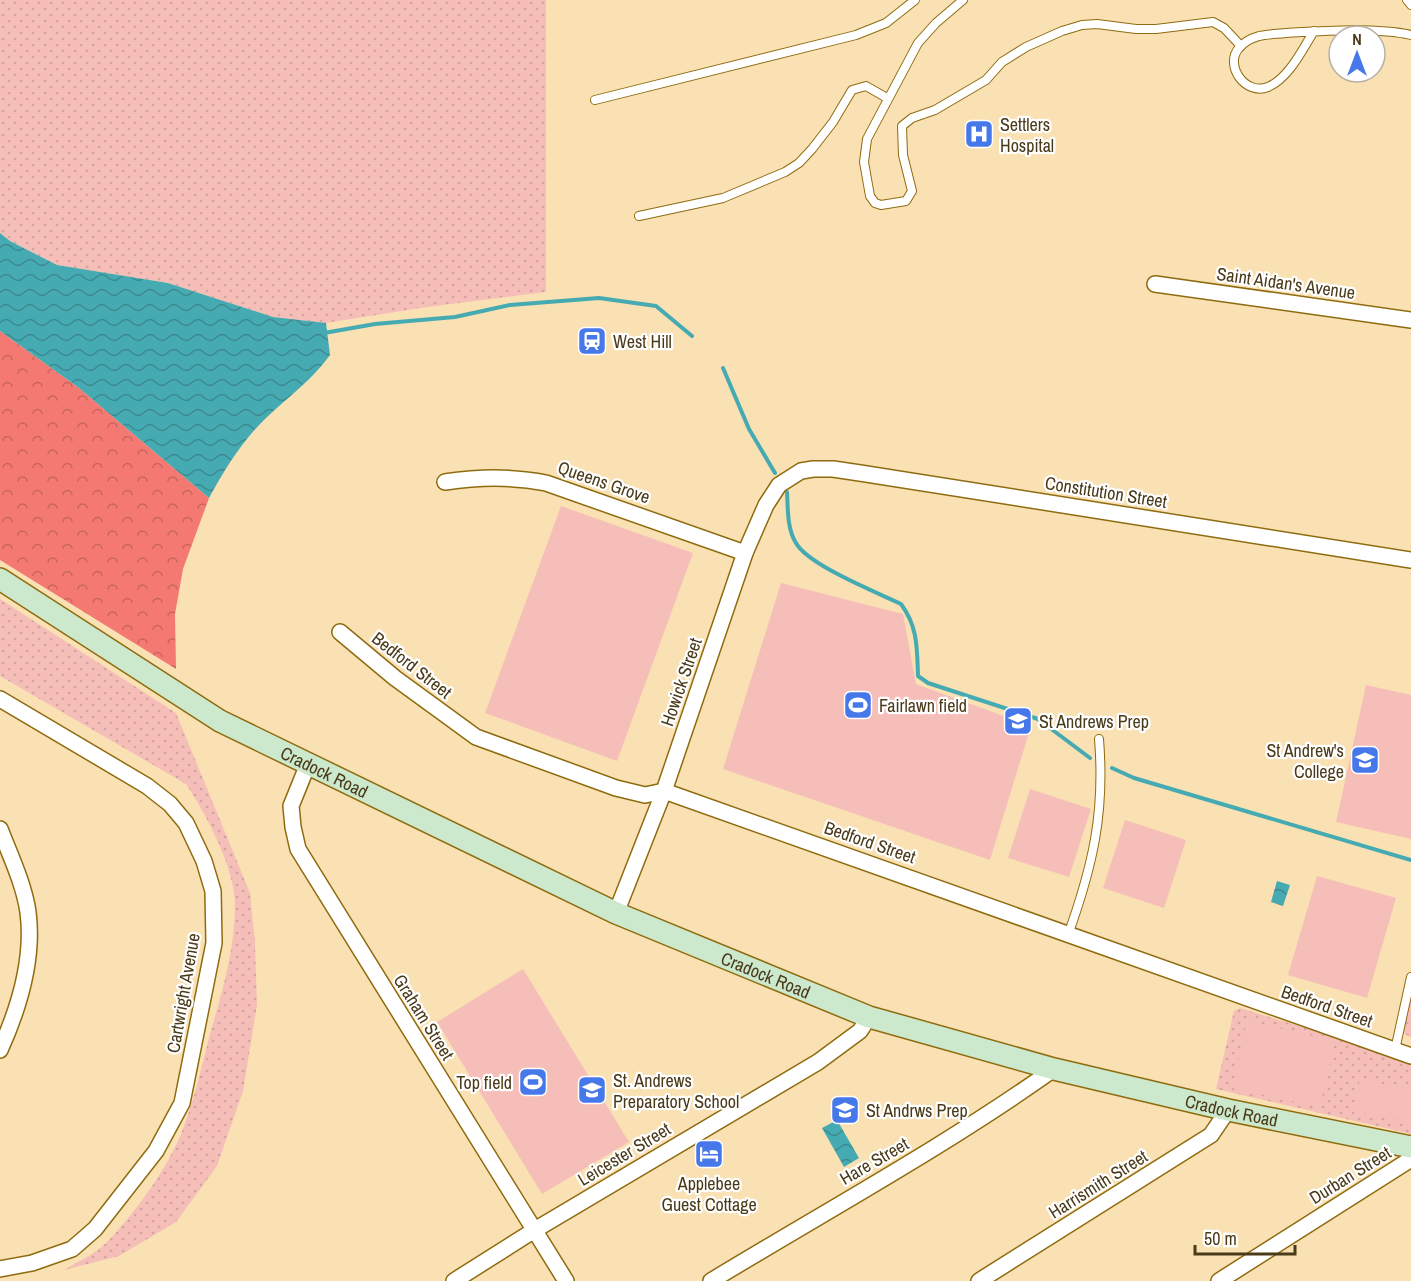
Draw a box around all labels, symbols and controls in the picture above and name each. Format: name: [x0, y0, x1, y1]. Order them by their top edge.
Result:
north arrow: [1327, 24, 1387, 84]
text: N: [1352, 28, 1362, 50]
place label: Settlers Hospital: [1000, 112, 1054, 158]
hospital icon: Settlers Hospital: [963, 118, 995, 150]
street label: Saint Aidan's Avenue: [1215, 261, 1357, 305]
station icon: West Hill: [576, 325, 608, 357]
place label: West Hill: [613, 329, 672, 354]
street label: Queens Grove: [555, 455, 653, 509]
street label: Constitution Street: [1043, 470, 1169, 514]
street label: Bedford Street: [367, 626, 457, 704]
street label: Howick Street: [654, 634, 708, 730]
sports icon: Fairlawn field: [842, 689, 874, 721]
place label: Fairlawn field: [879, 693, 967, 718]
school or university icon: St Andrews Prep: [1002, 705, 1034, 737]
place label: St Andrews Prep: [1039, 709, 1149, 734]
place label: St Andrew's College: [1267, 738, 1344, 784]
street label: Cradock Road: [277, 740, 372, 804]
school or university icon: St Andrew's College: [1349, 744, 1381, 776]
street label: Bedford Street: [821, 815, 919, 869]
street label: Cartwright Avenue: [160, 931, 206, 1055]
street label: Cradock Road: [717, 945, 814, 1004]
street label: Graham Street: [388, 969, 460, 1065]
street label: Bedford Street: [1278, 979, 1376, 1033]
sports icon: Top field: [517, 1066, 549, 1098]
place label: St. Andrews Preparatory School: [613, 1068, 739, 1114]
place label: Top field: [456, 1070, 512, 1095]
school or university icon: St. Andrews Preparatory School: [576, 1074, 608, 1106]
street label: Cradock Road: [1183, 1088, 1280, 1132]
school or university icon: St Andrws Prep: [829, 1094, 861, 1126]
place label: St Andrws Prep: [866, 1098, 968, 1123]
street label: Leicester Street: [573, 1116, 675, 1192]
street label: Hare Street: [835, 1131, 913, 1191]
hotel icon: Applebee Guest Cottage: [693, 1138, 725, 1170]
street label: Durban Street: [1304, 1140, 1396, 1210]
street label: Harrismith Street: [1044, 1144, 1152, 1224]
place label: Applebee Guest Cottage: [661, 1171, 757, 1217]
scale bar: [1195, 1218, 1296, 1256]
text: 50 m: [1204, 1226, 1237, 1251]

